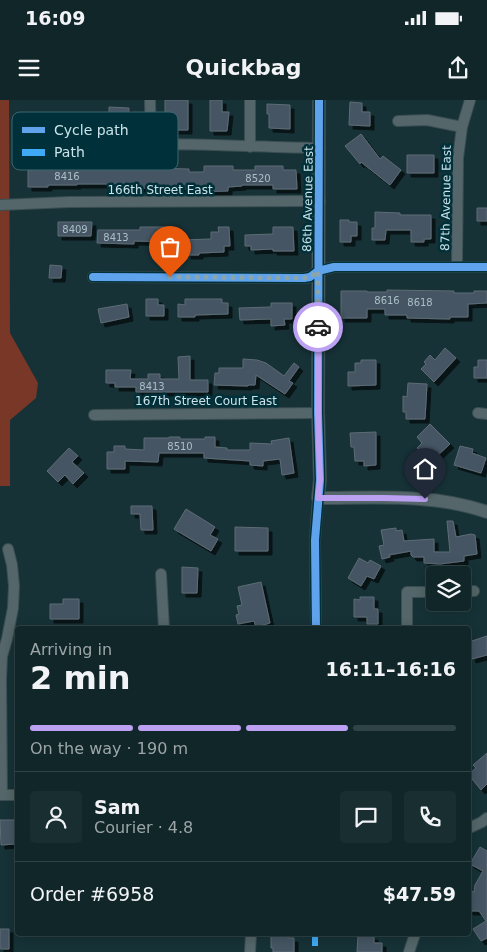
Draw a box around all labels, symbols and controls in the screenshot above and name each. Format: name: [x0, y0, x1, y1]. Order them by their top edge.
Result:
text: 16:09: [25, 7, 85, 29]
icon: menu: [15, 54, 43, 82]
icon: share: [444, 54, 472, 82]
text: Quickbag: [186, 55, 301, 80]
legend: [12, 112, 178, 170]
text: Cycle path: [54, 122, 129, 138]
text: Path: [54, 144, 85, 160]
street label: 87th Avenue East: [438, 145, 454, 251]
street label: 86th Avenue East: [300, 146, 316, 252]
house number: 8416: [54, 171, 80, 182]
house number: 8520: [245, 173, 271, 184]
street label: 166th Street East: [107, 183, 213, 197]
house number: 8409: [62, 224, 88, 235]
pin: [149, 226, 191, 277]
house number: 8413: [103, 232, 129, 243]
icon: bag: [156, 233, 184, 261]
house number: 8616: [374, 295, 400, 306]
house number: 8618: [407, 297, 433, 308]
courier: [293, 302, 343, 352]
icon: car: [304, 313, 332, 341]
house number: 8413: [139, 381, 165, 392]
street label: 167th Street Court East: [135, 394, 277, 408]
house number: 8510: [167, 441, 193, 452]
pin: [404, 448, 446, 499]
icon: home: [411, 455, 439, 483]
map controls: [426, 566, 471, 611]
button: layers: [426, 566, 471, 611]
text: Arriving in: [30, 640, 112, 659]
text: 16:11–16:16: [326, 658, 456, 680]
text: 2 min: [30, 659, 131, 697]
text: On the way · 190 m: [30, 739, 188, 758]
button: person: [30, 791, 82, 843]
button: chat: [340, 791, 392, 843]
button: phone: [404, 791, 456, 843]
text: Sam: [94, 796, 140, 818]
text: Courier · 4.8: [94, 818, 193, 837]
text: Order #6958: [30, 883, 154, 905]
text: $47.59: [383, 883, 456, 905]

